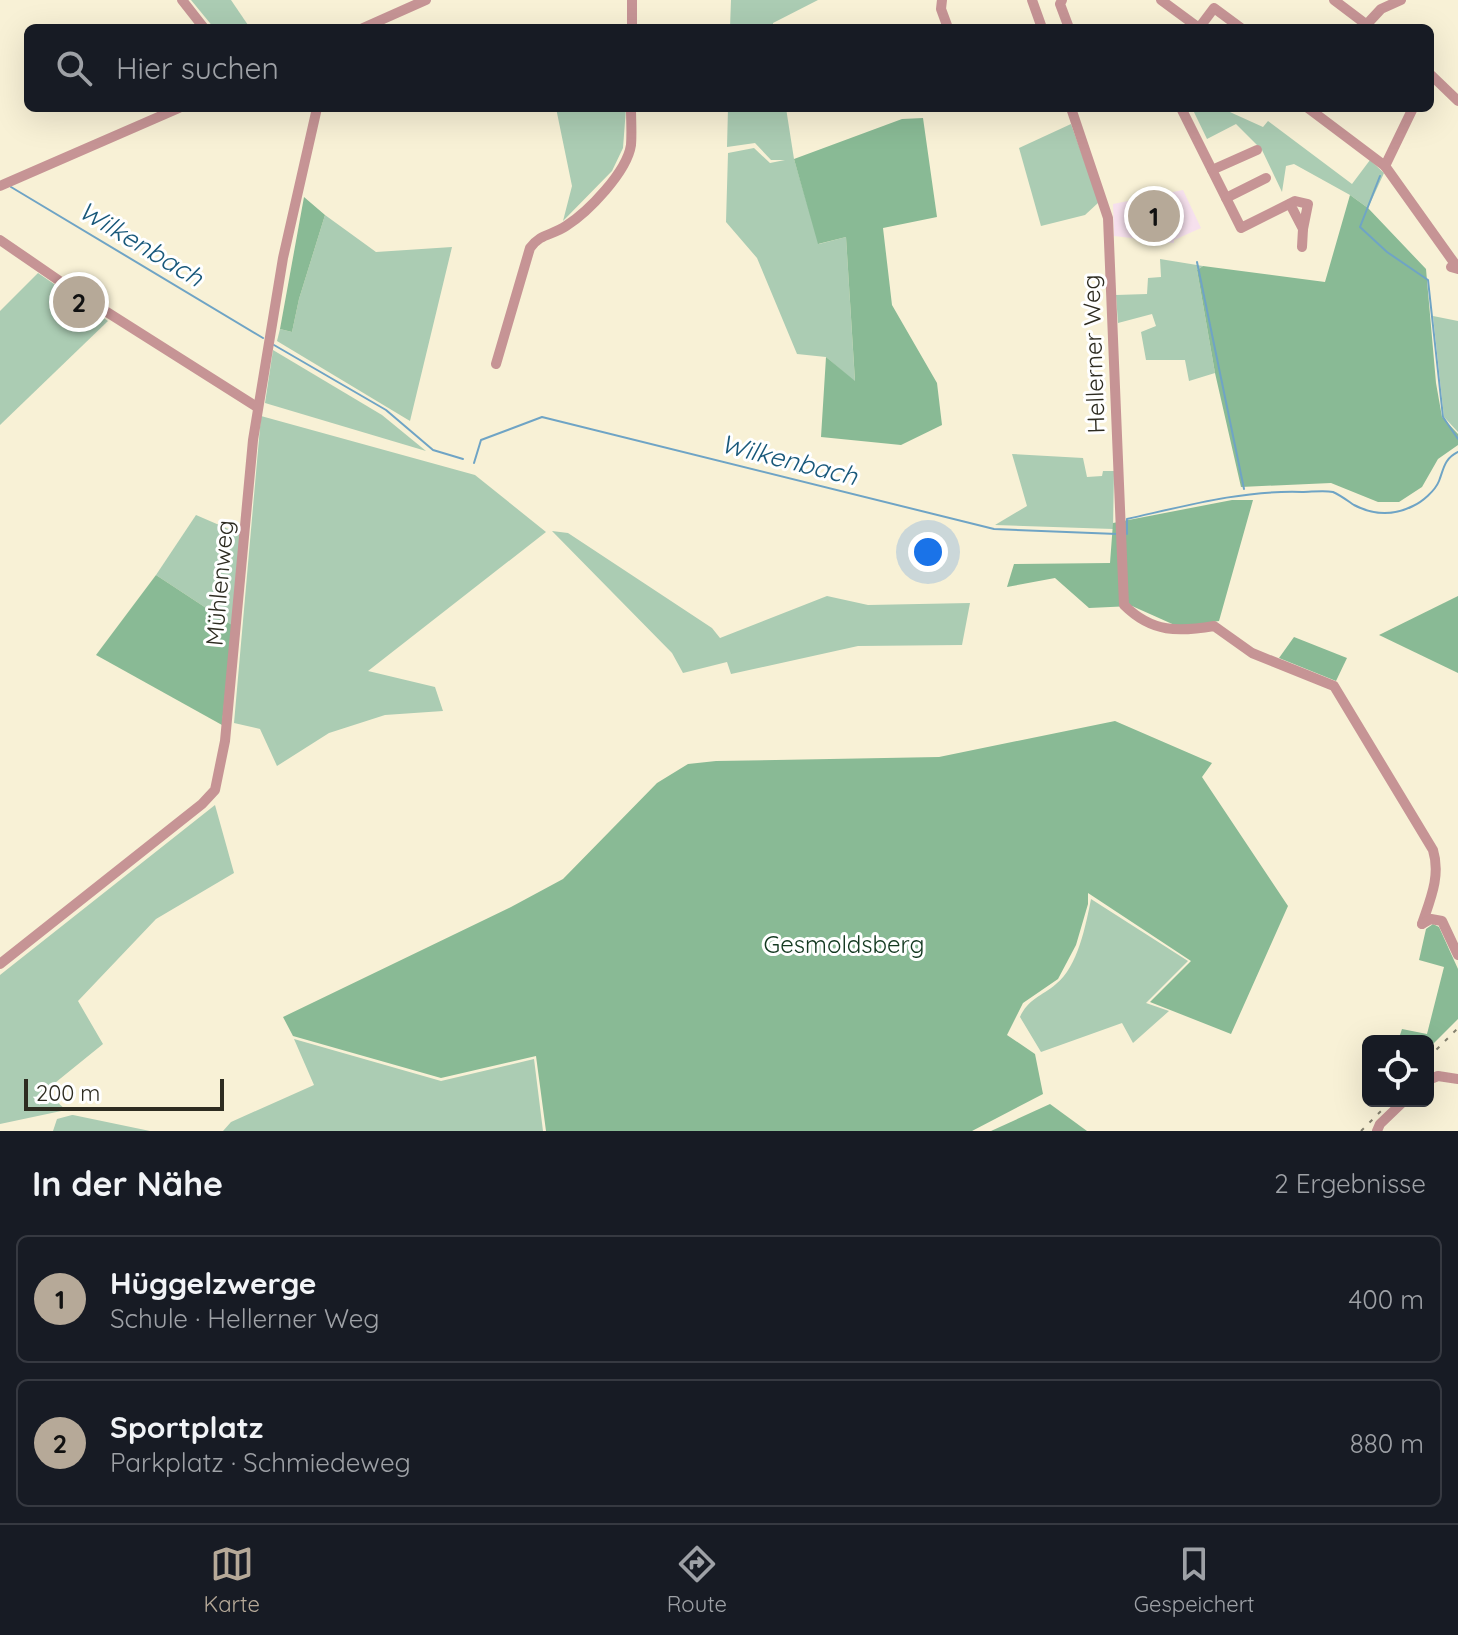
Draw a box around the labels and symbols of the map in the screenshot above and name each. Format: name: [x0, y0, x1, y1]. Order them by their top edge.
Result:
pin: 1: [1128, 186, 1180, 246]
water label: Wilkenbach: [73, 194, 211, 294]
pin: 2: [53, 272, 105, 332]
street label: Hellerner Weg: [1075, 274, 1111, 434]
water label: Wilkenbach: [717, 427, 862, 493]
street label: Mühlenweg: [199, 519, 239, 647]
your location: [908, 532, 948, 572]
park label: Gesmoldsberg: [764, 929, 924, 959]
scale bar: [24, 1075, 224, 1111]

